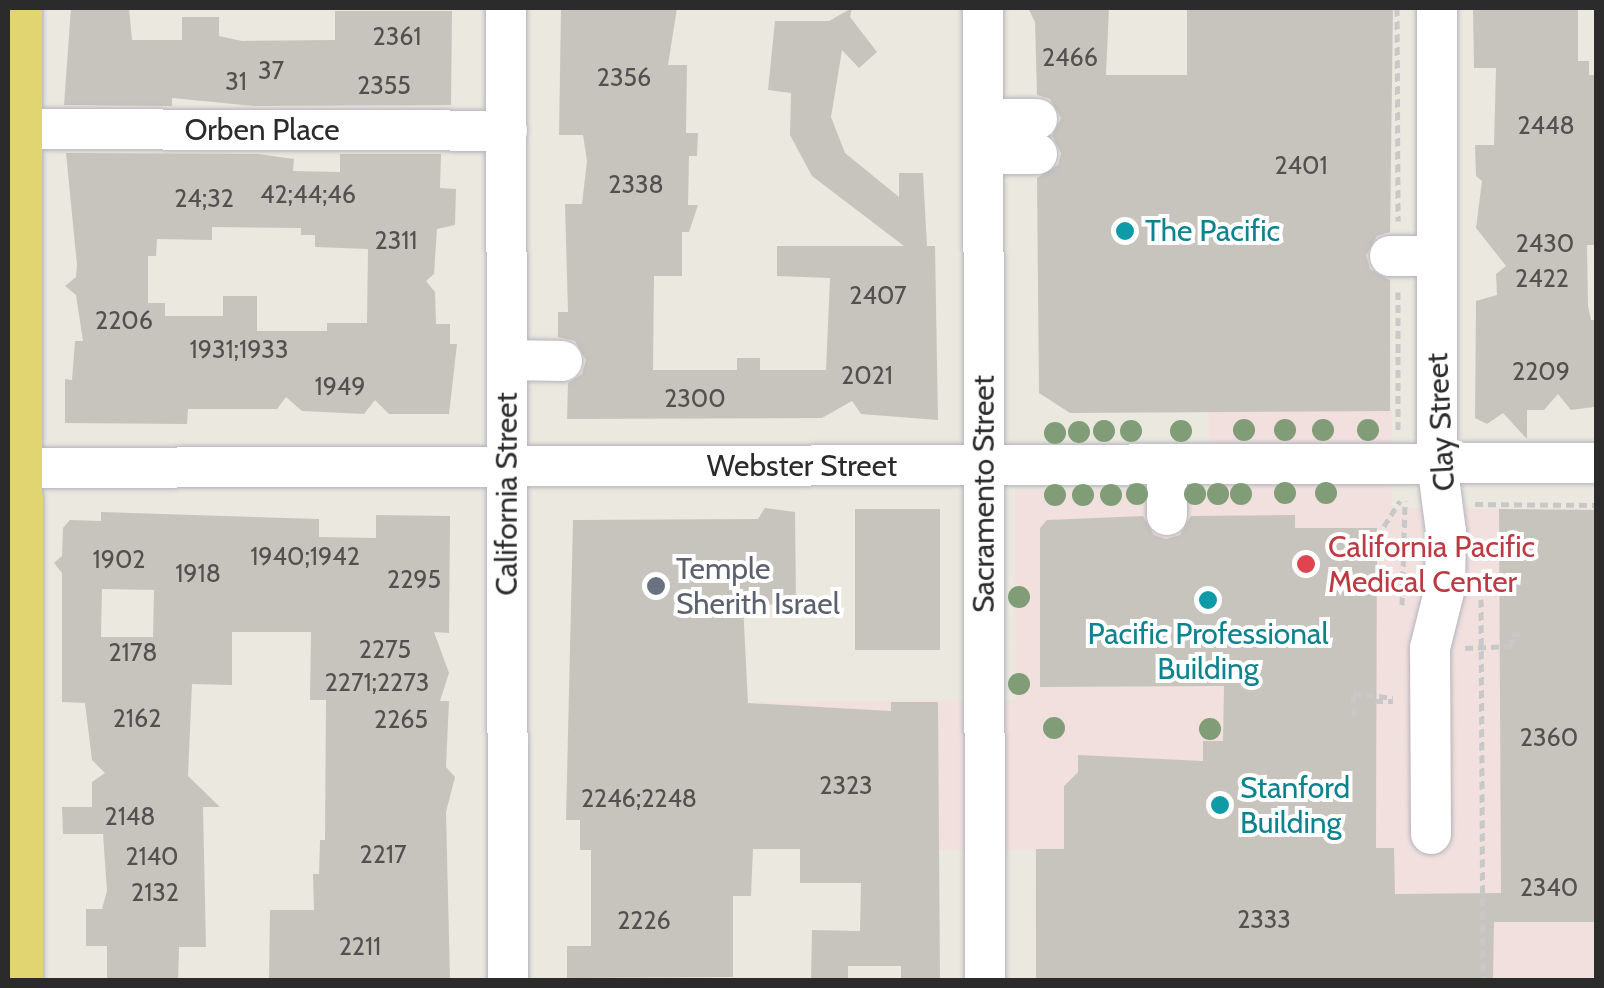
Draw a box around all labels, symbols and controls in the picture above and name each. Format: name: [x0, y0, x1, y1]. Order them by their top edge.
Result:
house number: 2361: [373, 21, 421, 51]
house number: 2466: [1042, 42, 1098, 72]
house number: 37: [258, 55, 284, 85]
house number: 2356: [597, 62, 651, 92]
house number: 31: [225, 66, 247, 96]
house number: 2355: [357, 70, 411, 100]
house number: 2448: [1517, 110, 1575, 140]
street label: Orben Place: [184, 112, 340, 148]
house number: 2401: [1274, 150, 1328, 180]
house number: 2338: [608, 169, 664, 199]
house number: 42;44;46: [260, 179, 356, 209]
house number: 24;32: [174, 183, 234, 213]
place label: The Pacific: [1145, 213, 1280, 249]
marker: The Pacific: [1114, 220, 1136, 242]
house number: 2311: [375, 225, 417, 255]
house number: 2430: [1516, 228, 1574, 258]
house number: 2422: [1515, 263, 1569, 293]
house number: 2407: [849, 280, 907, 310]
house number: 2206: [95, 305, 153, 335]
house number: 1931;1933: [190, 334, 288, 364]
street label: Clay Street: [1419, 352, 1463, 492]
house number: 2209: [1512, 356, 1570, 386]
house number: 2021: [841, 360, 893, 390]
house number: 1949: [315, 371, 365, 401]
street label: Sacramento Street: [966, 375, 1002, 613]
house number: 2300: [664, 383, 726, 413]
street label: California Street: [489, 392, 525, 596]
street label: Webster Street: [707, 448, 897, 484]
place label: California Pacific Medical Center: [1328, 529, 1535, 600]
house number: 1940;1942: [250, 541, 360, 571]
house number: 1902: [93, 544, 145, 574]
place label: Temple Sherith Israel: [676, 551, 840, 622]
marker: California Pacific Medical Center: [1293, 551, 1319, 577]
house number: 1918: [175, 558, 221, 588]
house number: 2295: [387, 564, 441, 594]
marker: Temple Sherith Israel: [645, 575, 667, 597]
marker: Pacific Professional Building: [1197, 589, 1219, 611]
place label: Pacific Professional Building: [1087, 616, 1329, 686]
house number: 2275: [359, 634, 411, 664]
house number: 2178: [109, 637, 157, 667]
house number: 2271;2273: [325, 667, 429, 697]
house number: 2162: [113, 703, 161, 733]
house number: 2265: [374, 704, 428, 734]
house number: 2360: [1520, 722, 1578, 752]
house number: 2323: [819, 770, 873, 800]
place label: Stanford Building: [1240, 770, 1350, 840]
house number: 2246;2248: [581, 783, 697, 813]
marker: Stanford Building: [1209, 794, 1231, 816]
house number: 2148: [105, 801, 155, 831]
house number: 2217: [360, 839, 406, 869]
house number: 2140: [125, 841, 179, 871]
house number: 2340: [1520, 872, 1578, 902]
house number: 2132: [131, 877, 179, 907]
house number: 2333: [1237, 904, 1291, 934]
house number: 2226: [617, 905, 671, 935]
house number: 2211: [339, 931, 381, 961]

